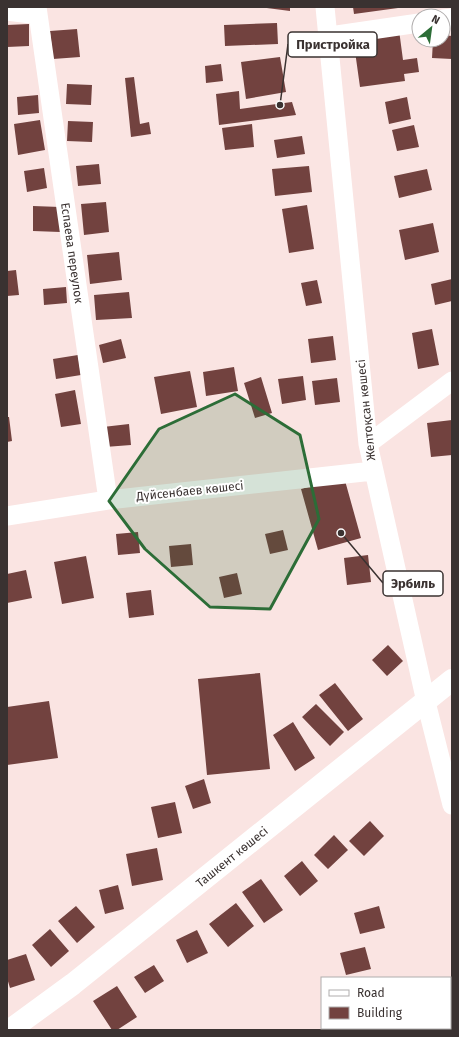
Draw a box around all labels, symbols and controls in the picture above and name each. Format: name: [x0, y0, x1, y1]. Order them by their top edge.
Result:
north arrow: [411, 8, 451, 48]
text: N: [429, 12, 442, 27]
callout: Пристройка: [288, 32, 377, 57]
text: Пристройка: [296, 37, 370, 52]
street label: Еспаева переулок: [58, 202, 86, 305]
street label: Желтоқсан көшесі: [354, 359, 378, 461]
street label: Дүйсенбаев көшесі: [135, 478, 244, 504]
callout: Эрбиль: [383, 571, 443, 596]
text: Эрбиль: [391, 576, 435, 591]
street label: Ташкент көшесі: [193, 824, 271, 890]
legend: [321, 977, 451, 1029]
text: Road: [357, 986, 385, 1000]
text: Building: [357, 1006, 403, 1020]

